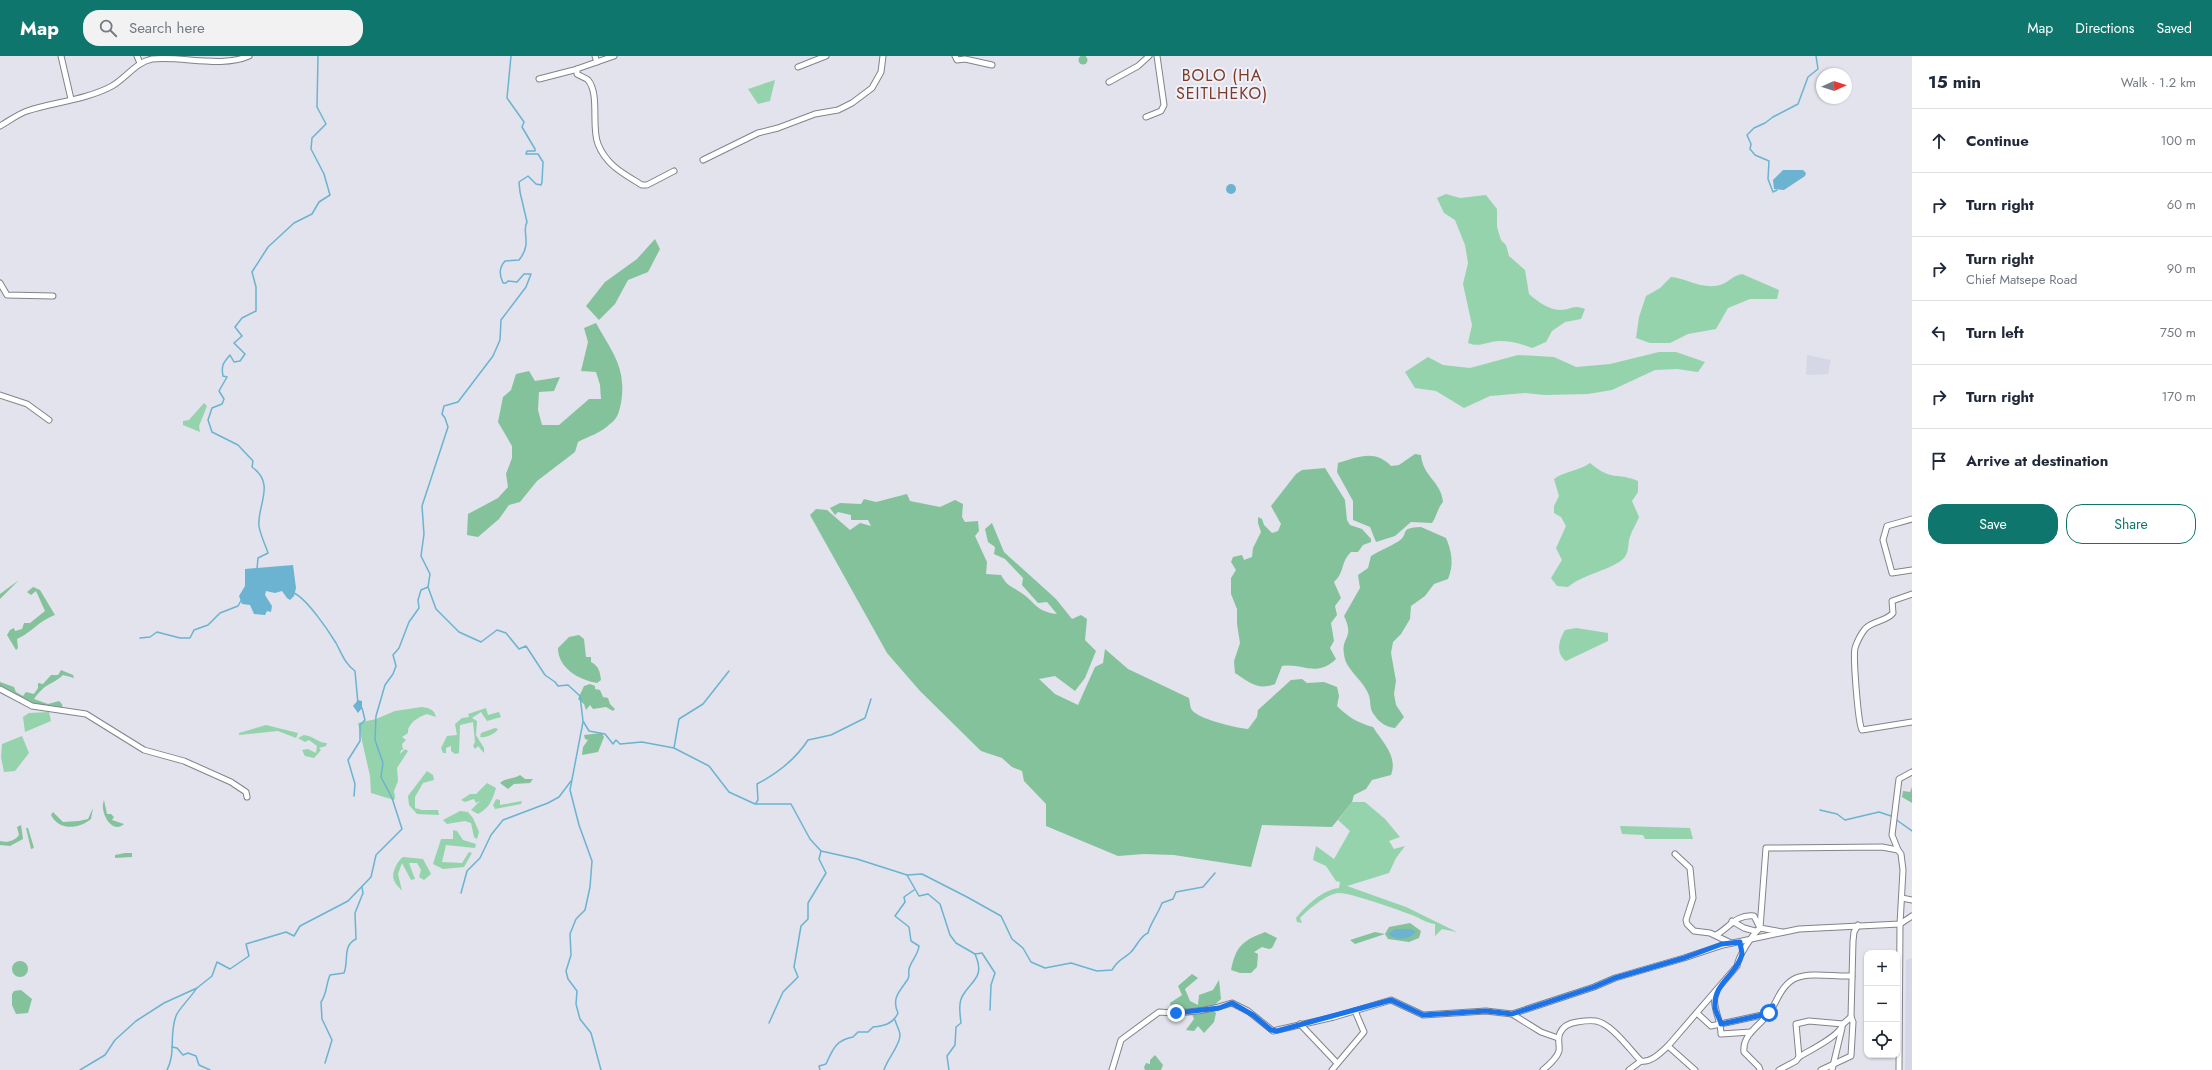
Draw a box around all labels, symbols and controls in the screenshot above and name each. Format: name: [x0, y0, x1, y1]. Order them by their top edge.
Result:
search box: [83, 10, 363, 46]
text: Map: [20, 15, 59, 42]
icon: search: [97, 17, 119, 39]
text: Search here: [129, 17, 205, 39]
text: Map: [2027, 18, 2053, 38]
text: Directions: [2075, 18, 2135, 38]
text: Saved: [2157, 18, 2192, 38]
district label: BOLO (HA SEITLHEKO): [1176, 64, 1268, 105]
north arrow: [1816, 68, 1852, 104]
text: 15 min: [1928, 70, 1981, 94]
text: Walk · 1.2 km: [2121, 73, 2196, 92]
icon: ahead: [1928, 130, 1950, 152]
text: Continue: [1966, 130, 2029, 152]
text: 100 m: [2161, 131, 2196, 150]
icon: right: [1928, 194, 1950, 216]
text: Turn right: [1966, 194, 2034, 216]
text: 60 m: [2167, 195, 2196, 214]
text: Turn right: [1966, 248, 2034, 270]
icon: right: [1928, 258, 1950, 280]
text: 90 m: [2167, 259, 2196, 278]
text: Chief Matsepe Road: [1966, 270, 2077, 289]
icon: left: [1928, 322, 1950, 344]
text: Turn left: [1966, 322, 2024, 344]
text: 750 m: [2160, 323, 2196, 342]
icon: right: [1928, 386, 1950, 408]
text: Turn right: [1966, 386, 2034, 408]
text: 170 m: [2161, 387, 2196, 406]
icon: arrive: [1928, 450, 1950, 472]
text: Arrive at destination: [1966, 450, 2108, 472]
button: Save: [1928, 504, 2058, 544]
button: Share: [2066, 504, 2196, 544]
map controls: [1864, 950, 1900, 1058]
button: +: [1864, 950, 1900, 986]
button: −: [1864, 986, 1900, 1022]
route end: [1167, 1004, 1185, 1022]
route start: [1760, 1004, 1778, 1022]
button: locate: [1864, 1022, 1900, 1058]

